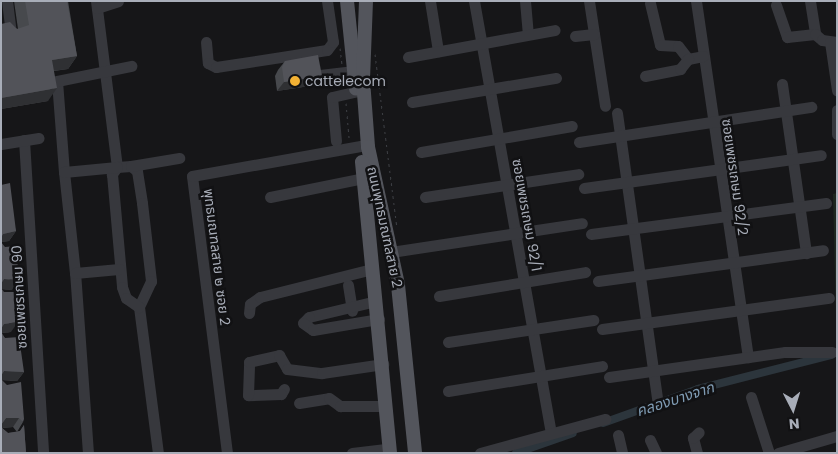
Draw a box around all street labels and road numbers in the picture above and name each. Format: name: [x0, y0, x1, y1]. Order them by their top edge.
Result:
street label: ซอยเพชรเกษม 92/2: [718, 118, 752, 236]
street label: ซอยเพชรเกษม 92/1: [509, 157, 545, 273]
street label: ถนนพุทธมณฑลสาย 2: [364, 165, 406, 289]
street label: พุทธมณฑลสาย ๒ ซอย 2: [200, 188, 234, 326]
street label: ซอยเพชรเกษม 90: [8, 245, 30, 349]

